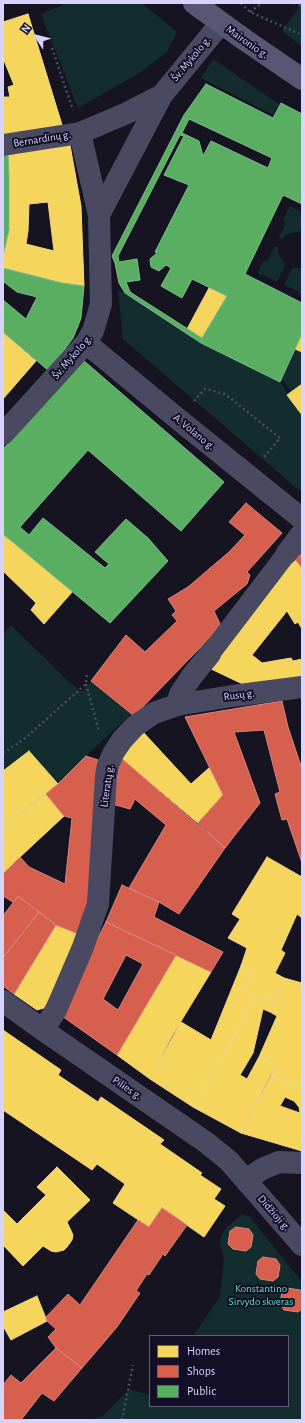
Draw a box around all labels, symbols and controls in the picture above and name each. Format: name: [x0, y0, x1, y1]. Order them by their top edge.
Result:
north arrow: [16, 16, 56, 56]
text: N: [19, 22, 33, 35]
street label: Maironio g.: [223, 23, 271, 61]
street label: Šv. Mykolo g.: [168, 34, 214, 84]
street label: Bernardinų g.: [12, 128, 72, 150]
street label: Šv. Mykolo g.: [49, 332, 95, 382]
street label: A. Volano g.: [170, 411, 218, 453]
street label: Rusų g.: [223, 687, 255, 703]
street label: Literatų g.: [97, 764, 117, 808]
street label: Pilies g.: [110, 1073, 144, 1103]
street label: Didžioji g.: [255, 1192, 293, 1234]
park label: Konstantino Sirvydo skveras: [229, 1282, 293, 1308]
legend: [149, 1335, 289, 1407]
text: Homes: [187, 1345, 220, 1357]
text: Shops: [187, 1365, 215, 1377]
text: Public: [187, 1385, 216, 1397]

